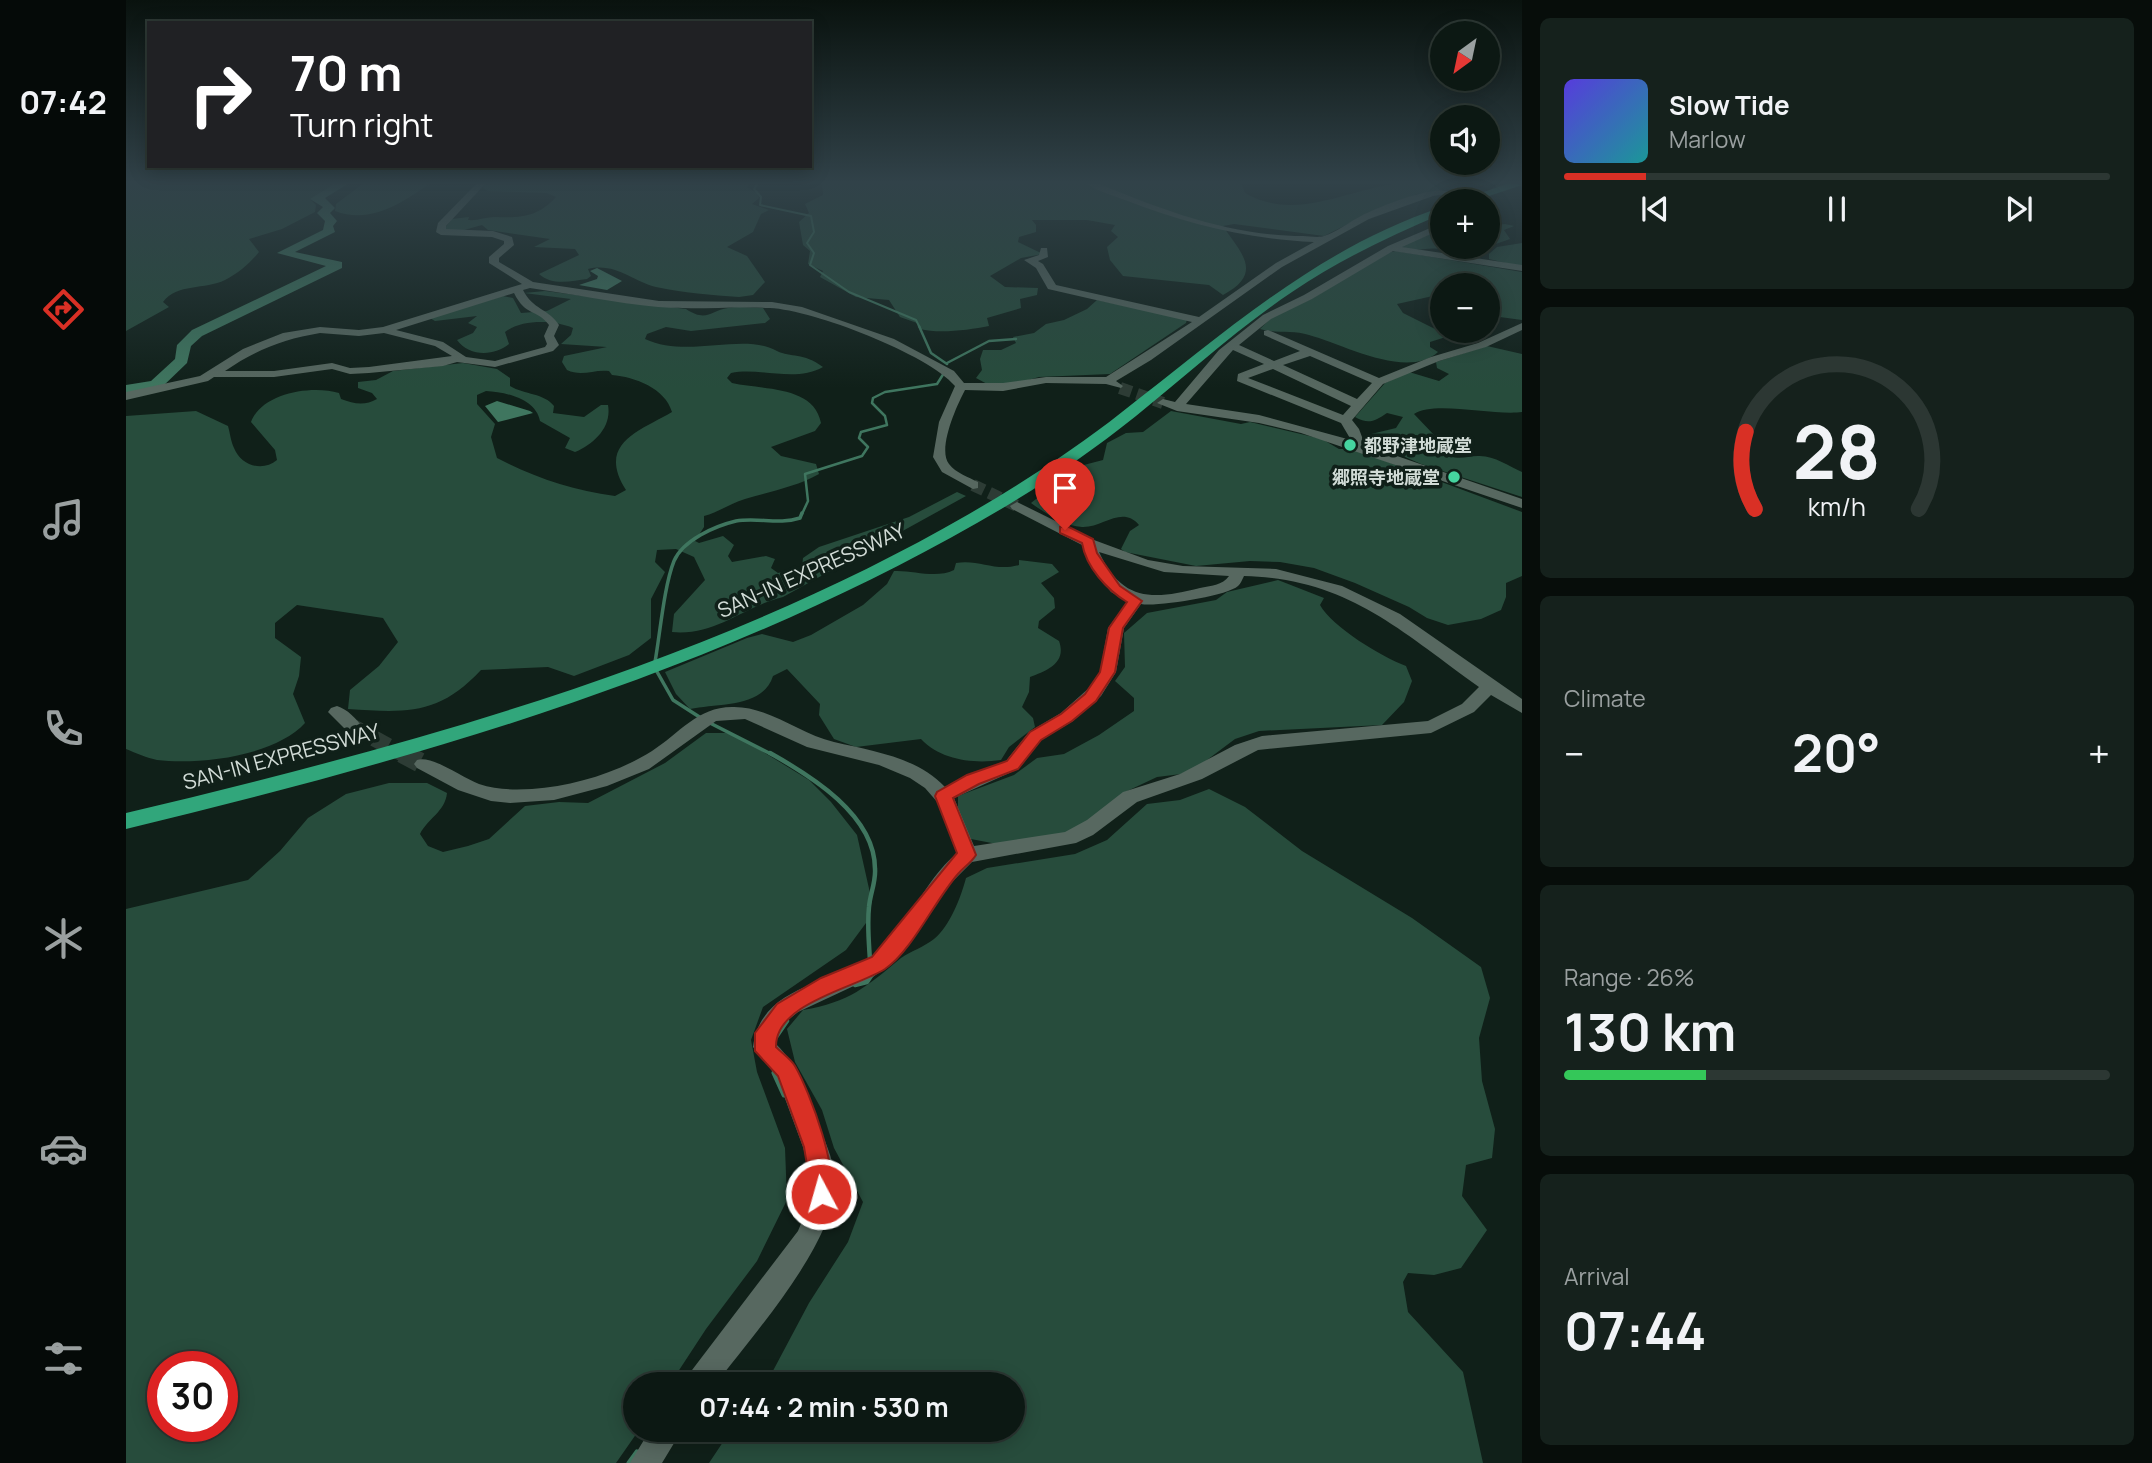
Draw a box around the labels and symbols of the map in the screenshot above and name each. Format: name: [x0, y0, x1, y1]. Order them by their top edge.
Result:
north arrow: [1430, 21, 1500, 91]
place label: 都野津地蔵堂: [1364, 433, 1472, 457]
marker: 都野津地蔵堂: [1342, 437, 1358, 453]
pin: [1035, 458, 1095, 530]
place label: 郷照寺地蔵堂: [1332, 465, 1440, 489]
marker: 郷照寺地蔵堂: [1446, 469, 1462, 485]
street label: SAN-IN EXPRESSWAY: [713, 516, 910, 624]
street label: SAN-IN EXPRESSWAY: [180, 716, 383, 796]
position arrow: [784, 1157, 858, 1231]
speed limit sign: 30: [147, 1351, 238, 1442]

